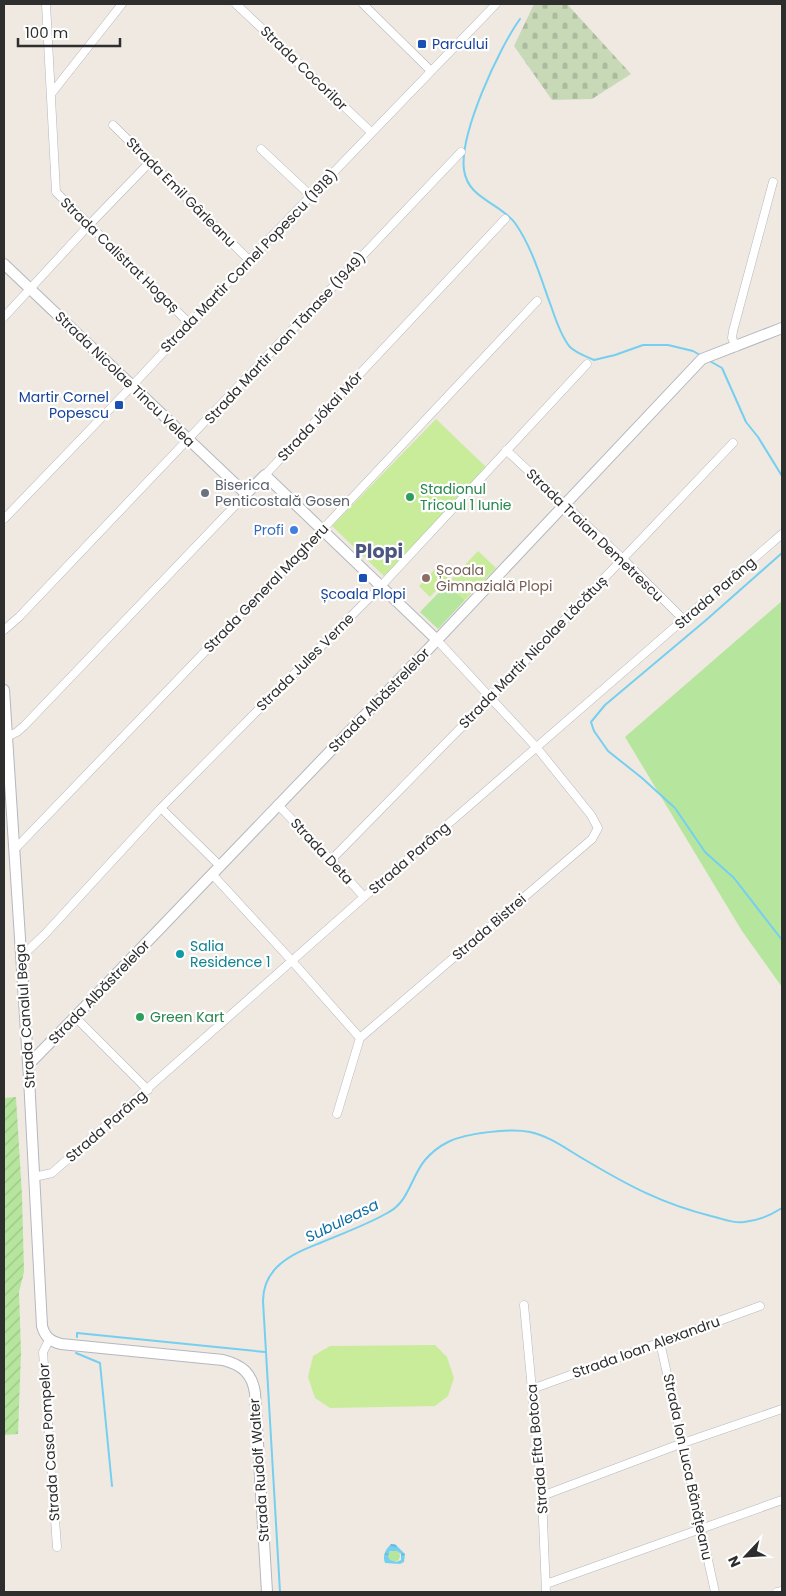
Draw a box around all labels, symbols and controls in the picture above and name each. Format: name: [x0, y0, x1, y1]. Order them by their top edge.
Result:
scale bar: [18, 15, 120, 47]
street label: Strada Cocorilor: [256, 21, 352, 115]
text: 100 m: [25, 22, 68, 43]
place label: Parcului: [432, 34, 488, 54]
marker: Parcului: [416, 38, 428, 50]
street label: Strada Emil Gârleanu: [122, 133, 240, 251]
street label: Strada Martir Cornel Popescu (1918): [156, 165, 342, 357]
street label: Strada Calistrat Hogaș: [56, 193, 184, 317]
street label: Strada Martir Ioan Tănase (1949): [200, 248, 370, 428]
street label: Strada Nicolae Tincu Velea: [51, 307, 199, 451]
street label: Strada Jókai Mór: [273, 366, 367, 466]
place label: Martir Cornel Popescu: [19, 387, 109, 423]
marker: Martir Cornel Popescu: [113, 399, 125, 411]
street label: Strada Traian Demetrescu: [522, 464, 668, 606]
place label: Biserica Penticostală Gosen: [215, 475, 350, 511]
place label: Stadionul Tricoul 1 Iunie: [420, 479, 512, 515]
marker: Biserica Penticostală Gosen: [199, 487, 211, 499]
marker: Stadionul Tricoul 1 Iunie: [404, 491, 416, 503]
street label: Strada General Magheru: [199, 519, 333, 657]
place label: Profi: [254, 520, 284, 540]
marker: Profi: [288, 524, 300, 536]
district label: Plopi: [355, 538, 403, 565]
street label: Strada Parâng: [670, 552, 760, 634]
place label: Școala Gimnazială Plopi: [436, 560, 553, 596]
street label: Strada Martir Nicolae Lăcătuș: [454, 571, 612, 733]
marker: Școala Plopi: [357, 572, 369, 584]
marker: Școala Gimnazială Plopi: [420, 572, 432, 584]
place label: Școala Plopi: [320, 584, 406, 604]
street label: Strada Jules Verne: [252, 608, 359, 715]
street label: Strada Albăstrelelor: [324, 643, 434, 757]
street label: Strada Deta: [286, 814, 358, 888]
street label: Strada Parâng: [364, 817, 454, 899]
street label: Strada Bistrei: [448, 889, 530, 965]
street label: Strada Albăstrelelor: [44, 935, 154, 1049]
place label: Salia Residence 1: [190, 936, 270, 972]
street label: Strada Canalul Bega: [10, 943, 40, 1089]
marker: Salia Residence 1: [174, 948, 186, 960]
place label: Green Kart: [150, 1007, 224, 1027]
marker: Green Kart: [134, 1011, 146, 1023]
street label: Strada Parâng: [61, 1085, 151, 1167]
water label: Subuleasa: [302, 1194, 382, 1247]
street label: Strada Ioan Alexandru: [569, 1311, 723, 1383]
street label: Strada Casa Pompelor: [33, 1362, 65, 1522]
street label: Strada Ion Luca Bănățeanu: [658, 1372, 718, 1562]
street label: Strada Efta Botoca: [521, 1383, 553, 1515]
street label: Strada Rudolf Walter: [244, 1398, 274, 1542]
north arrow: [721, 1531, 771, 1581]
text: N: [723, 1552, 746, 1570]

